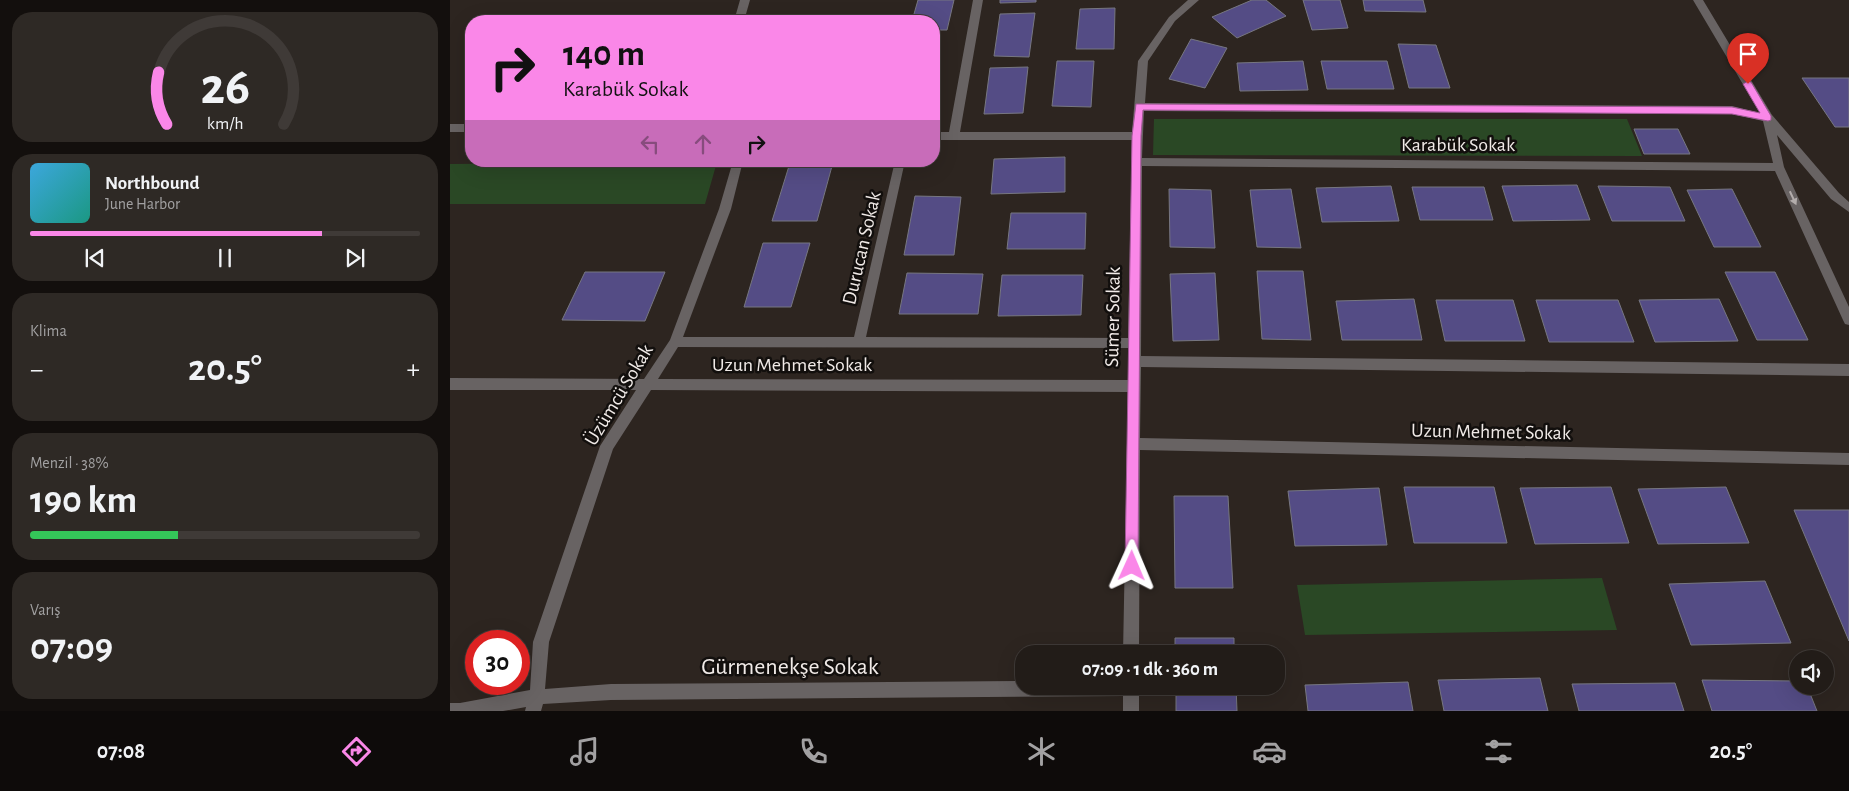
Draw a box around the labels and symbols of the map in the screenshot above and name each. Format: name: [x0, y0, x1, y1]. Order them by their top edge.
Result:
pin: [1727, 33, 1769, 84]
street label: Karabük Sokak: [1401, 135, 1515, 155]
street label: Durucan Sokak: [839, 189, 885, 307]
one-way arrow: [1789, 191, 1797, 205]
street label: Sümer Sokak: [1102, 267, 1124, 367]
street label: Üzümcü Sokak: [581, 341, 657, 449]
street label: Uzun Mehmet Sokak: [712, 355, 872, 375]
street label: Uzun Mehmet Sokak: [1411, 421, 1571, 443]
position arrow: [1105, 539, 1157, 591]
speed limit sign: 30: [465, 630, 530, 695]
street label: Gürmenekşe Sokak: [701, 655, 879, 679]

